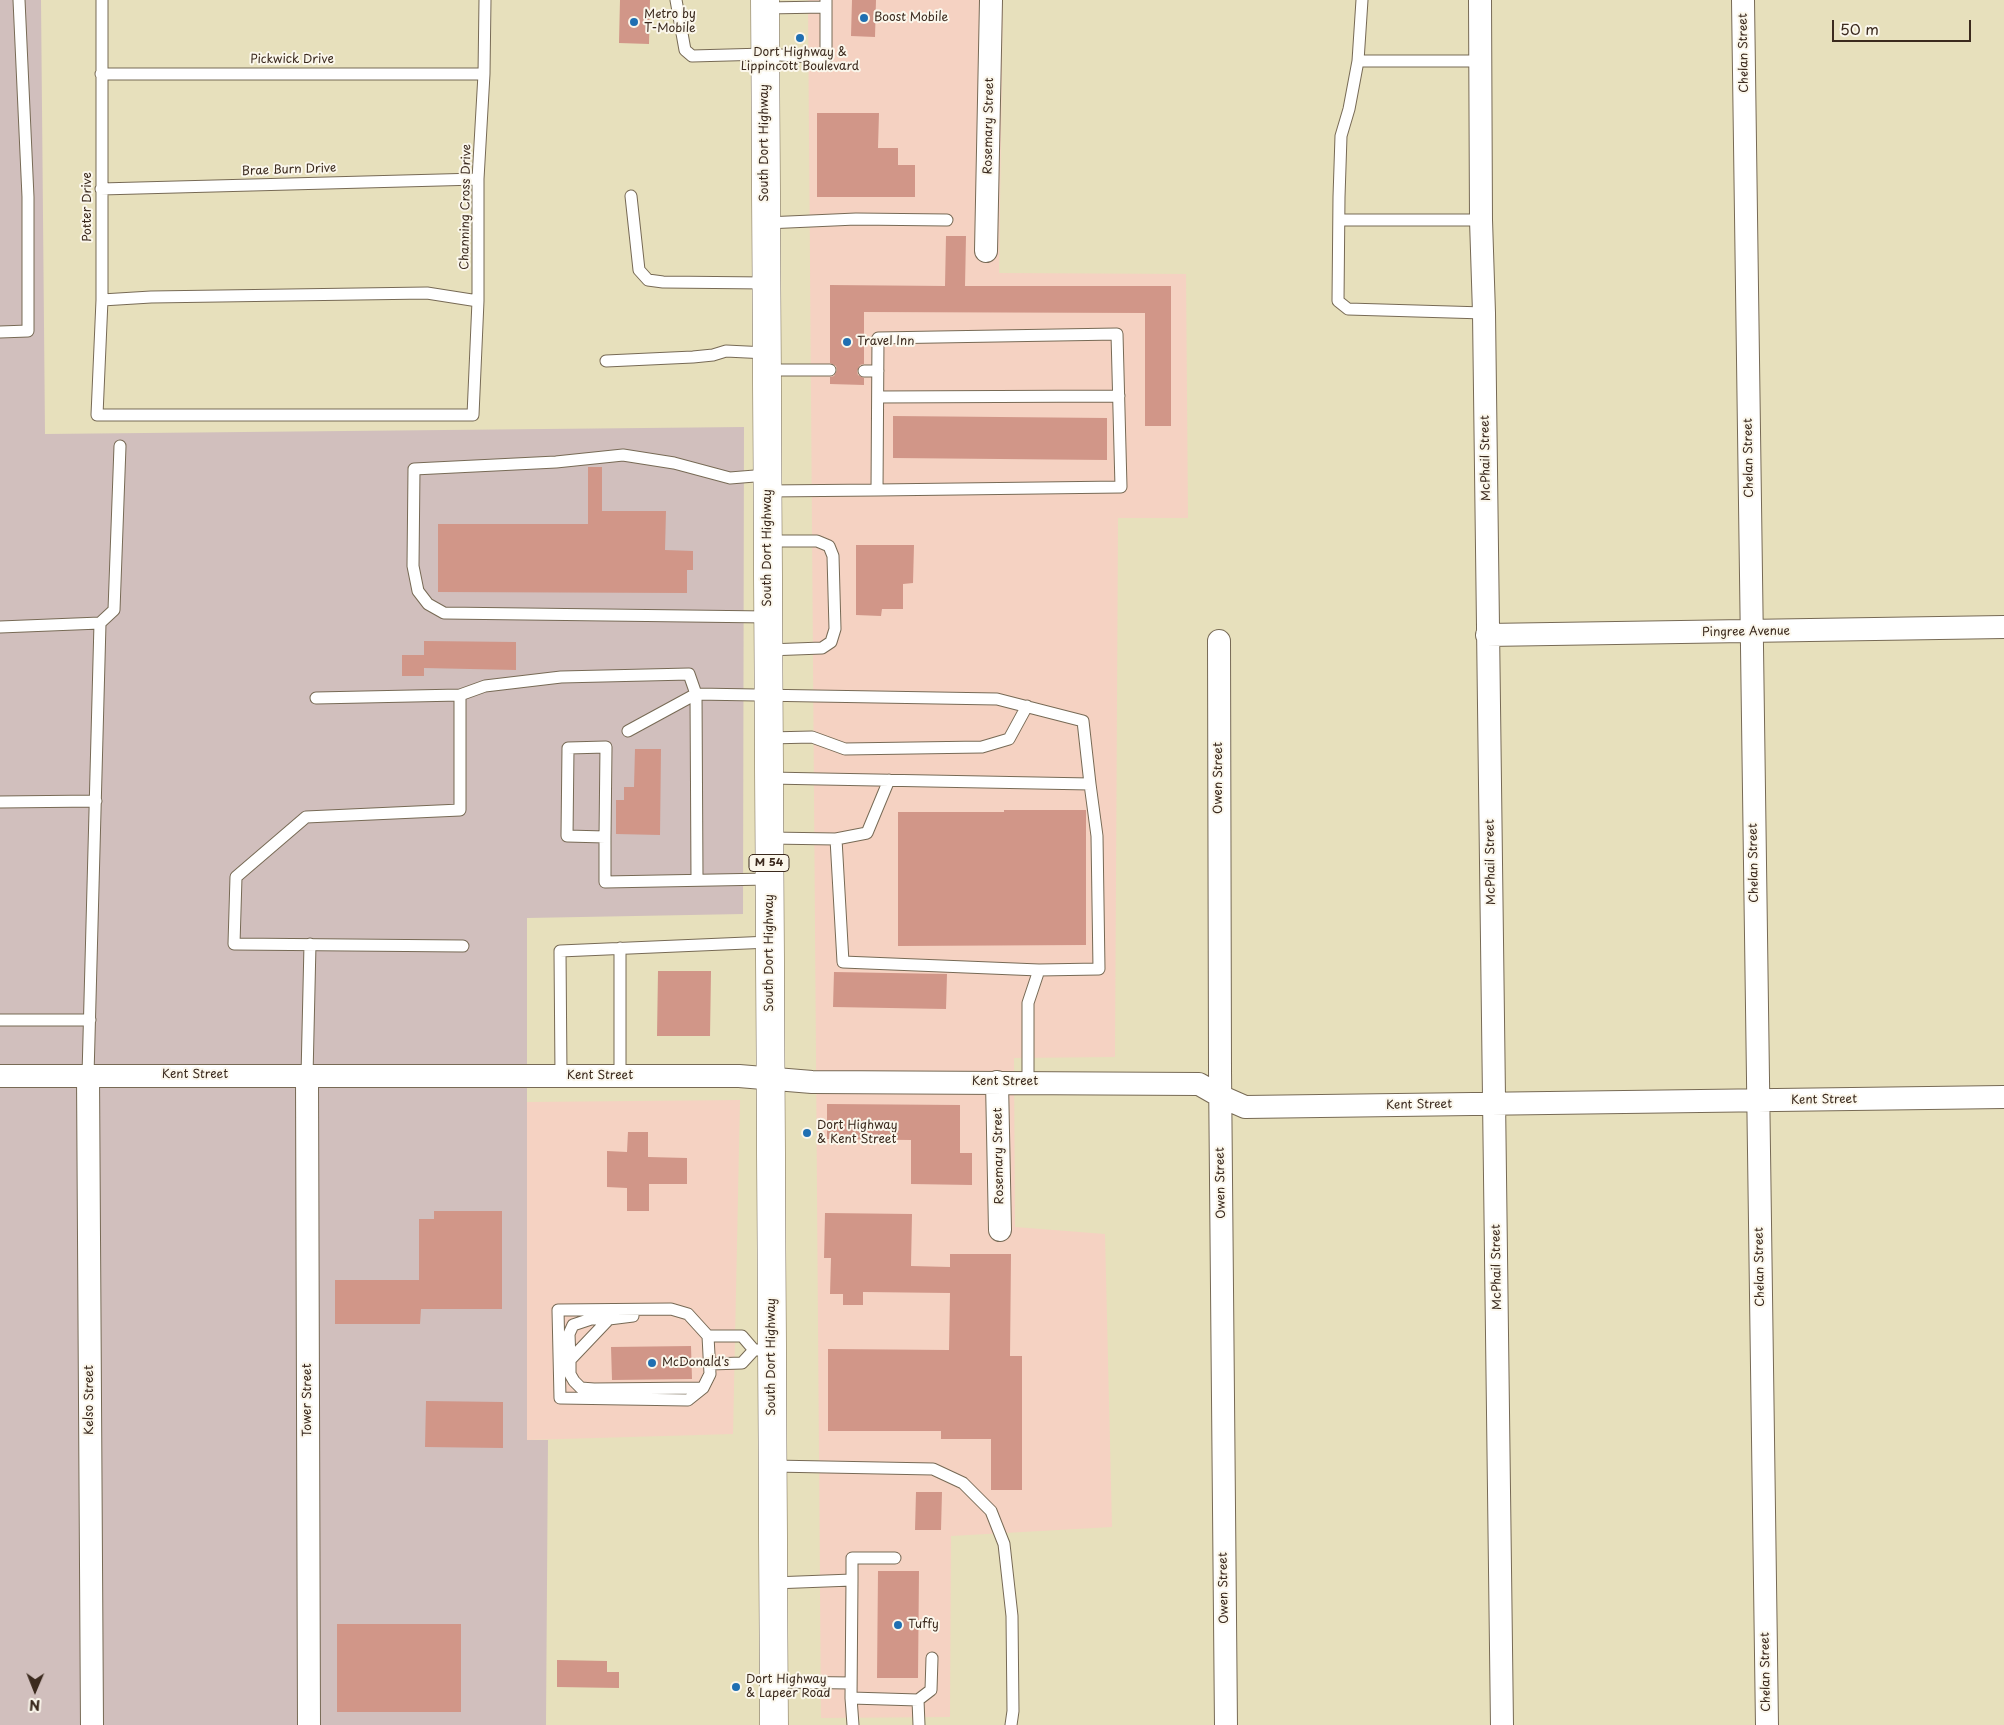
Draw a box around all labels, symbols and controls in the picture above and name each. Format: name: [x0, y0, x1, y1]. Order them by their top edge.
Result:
place label: Metro by T-Mobile: [644, 8, 696, 36]
scale bar: [1834, 10, 1973, 42]
place label: Boost Mobile: [874, 11, 948, 25]
marker: Boost Mobile: [858, 12, 870, 24]
street label: Chelan Street: [1736, 13, 1752, 93]
marker: Metro by T-Mobile: [628, 16, 640, 28]
text: 50 m: [1840, 17, 1879, 40]
marker: Dort Highway & Lippincott Boulevard: [794, 32, 806, 44]
place label: Dort Highway & Lippincott Boulevard: [741, 46, 859, 74]
street label: Pickwick Drive: [250, 53, 334, 67]
street label: Rosemary Street: [981, 77, 997, 175]
street label: South Dort Highway: [758, 84, 772, 202]
street label: Channing Cross Drive: [458, 144, 474, 270]
street label: Brae Burn Drive: [241, 161, 337, 179]
street label: Potter Drive: [81, 172, 95, 242]
place label: Travel Inn: [857, 335, 914, 349]
marker: Travel Inn: [841, 336, 853, 348]
street label: McPhail Street: [1478, 415, 1494, 501]
street label: Chelan Street: [1741, 418, 1757, 498]
street label: South Dort Highway: [761, 489, 775, 607]
street label: Pingree Avenue: [1702, 624, 1790, 640]
street label: Owen Street: [1212, 742, 1226, 814]
street label: McPhail Street: [1483, 819, 1499, 905]
street label: Chelan Street: [1746, 823, 1762, 903]
road number: M 54: [749, 854, 789, 871]
street label: South Dort Highway: [763, 894, 777, 1012]
street label: Kent Street: [162, 1068, 228, 1082]
street label: Kent Street: [567, 1069, 633, 1083]
street label: Kent Street: [972, 1075, 1038, 1089]
street label: Kent Street: [1791, 1092, 1857, 1108]
street label: Kent Street: [1386, 1097, 1452, 1113]
street label: Rosemary Street: [991, 1107, 1007, 1205]
place label: Dort Highway & Kent Street: [817, 1119, 897, 1147]
marker: Dort Highway & Kent Street: [801, 1127, 813, 1139]
street label: Owen Street: [1213, 1147, 1229, 1219]
street label: McPhail Street: [1489, 1224, 1505, 1310]
street label: Chelan Street: [1752, 1227, 1768, 1307]
street label: South Dort Highway: [765, 1298, 779, 1416]
place label: McDonald's: [662, 1356, 729, 1370]
marker: McDonald's: [646, 1357, 658, 1369]
street label: Tower Street: [301, 1363, 315, 1437]
street label: Kelso Street: [83, 1365, 97, 1435]
street label: Owen Street: [1216, 1552, 1232, 1624]
place label: Tuffy: [908, 1618, 939, 1632]
marker: Tuffy: [892, 1619, 904, 1631]
street label: Chelan Street: [1758, 1632, 1774, 1712]
north arrow: [10, 1665, 60, 1715]
place label: Dort Highway & Lapeer Road: [746, 1673, 831, 1701]
marker: Dort Highway & Lapeer Road: [730, 1681, 742, 1693]
text: N: [29, 1695, 40, 1716]

